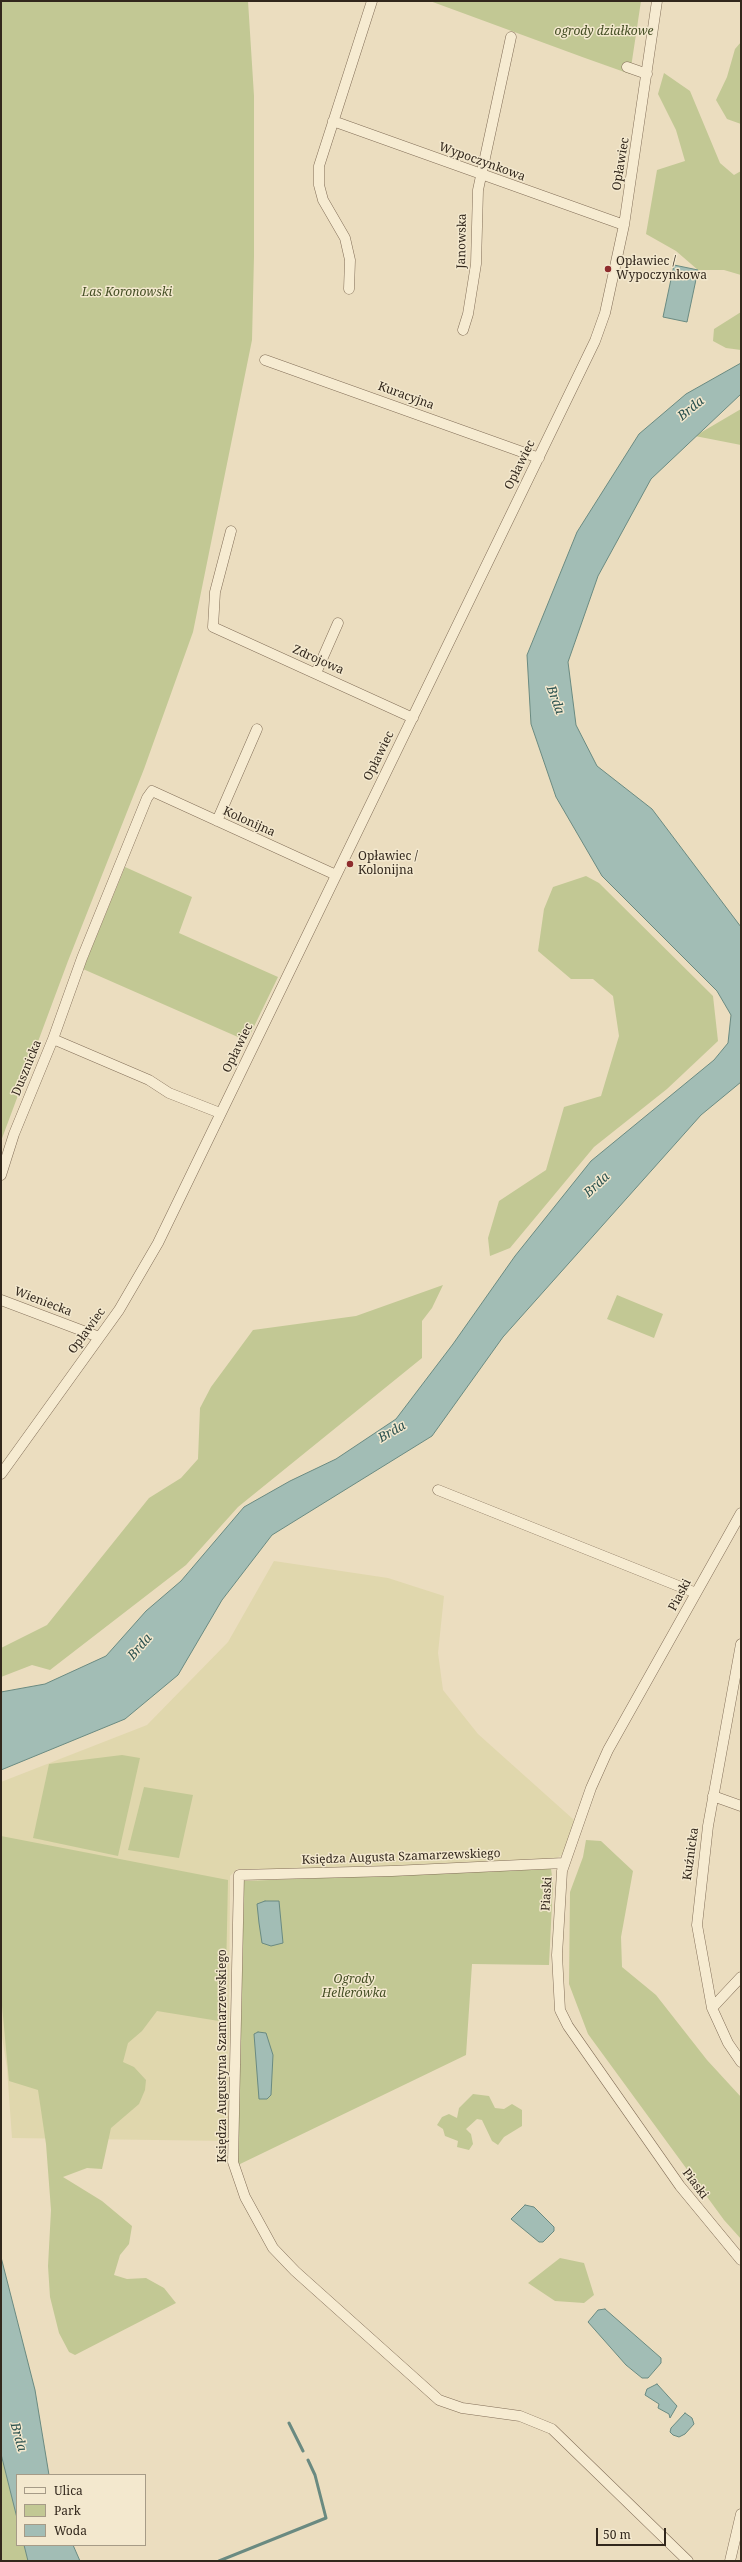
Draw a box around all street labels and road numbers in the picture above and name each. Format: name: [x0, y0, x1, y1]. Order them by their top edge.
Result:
street label: Opławiec: [610, 136, 632, 192]
street label: Wypoczynkowa: [437, 140, 527, 184]
street label: Janowska: [454, 213, 470, 269]
street label: Kuracyjna: [376, 379, 436, 413]
street label: Opławiec: [502, 438, 538, 492]
street label: Zdrojowa: [290, 642, 346, 678]
street label: Opławiec: [361, 729, 397, 783]
street label: Kolonijna: [221, 804, 277, 840]
street label: Opławiec: [220, 1021, 256, 1075]
street label: Dusznicka: [9, 1038, 45, 1098]
street label: Wieniecka: [12, 1284, 74, 1320]
street label: Opławiec: [65, 1305, 109, 1357]
street label: Piaski: [666, 1577, 694, 1613]
street label: Kuźnicka: [680, 1827, 702, 1881]
street label: Księdza Augusta Szamarzewskiego: [301, 1846, 501, 1868]
street label: Piaski: [539, 1876, 555, 1912]
street label: Księdza Augustyna Szamarzewskiego: [216, 1949, 230, 2163]
street label: Piaski: [679, 2166, 711, 2202]

